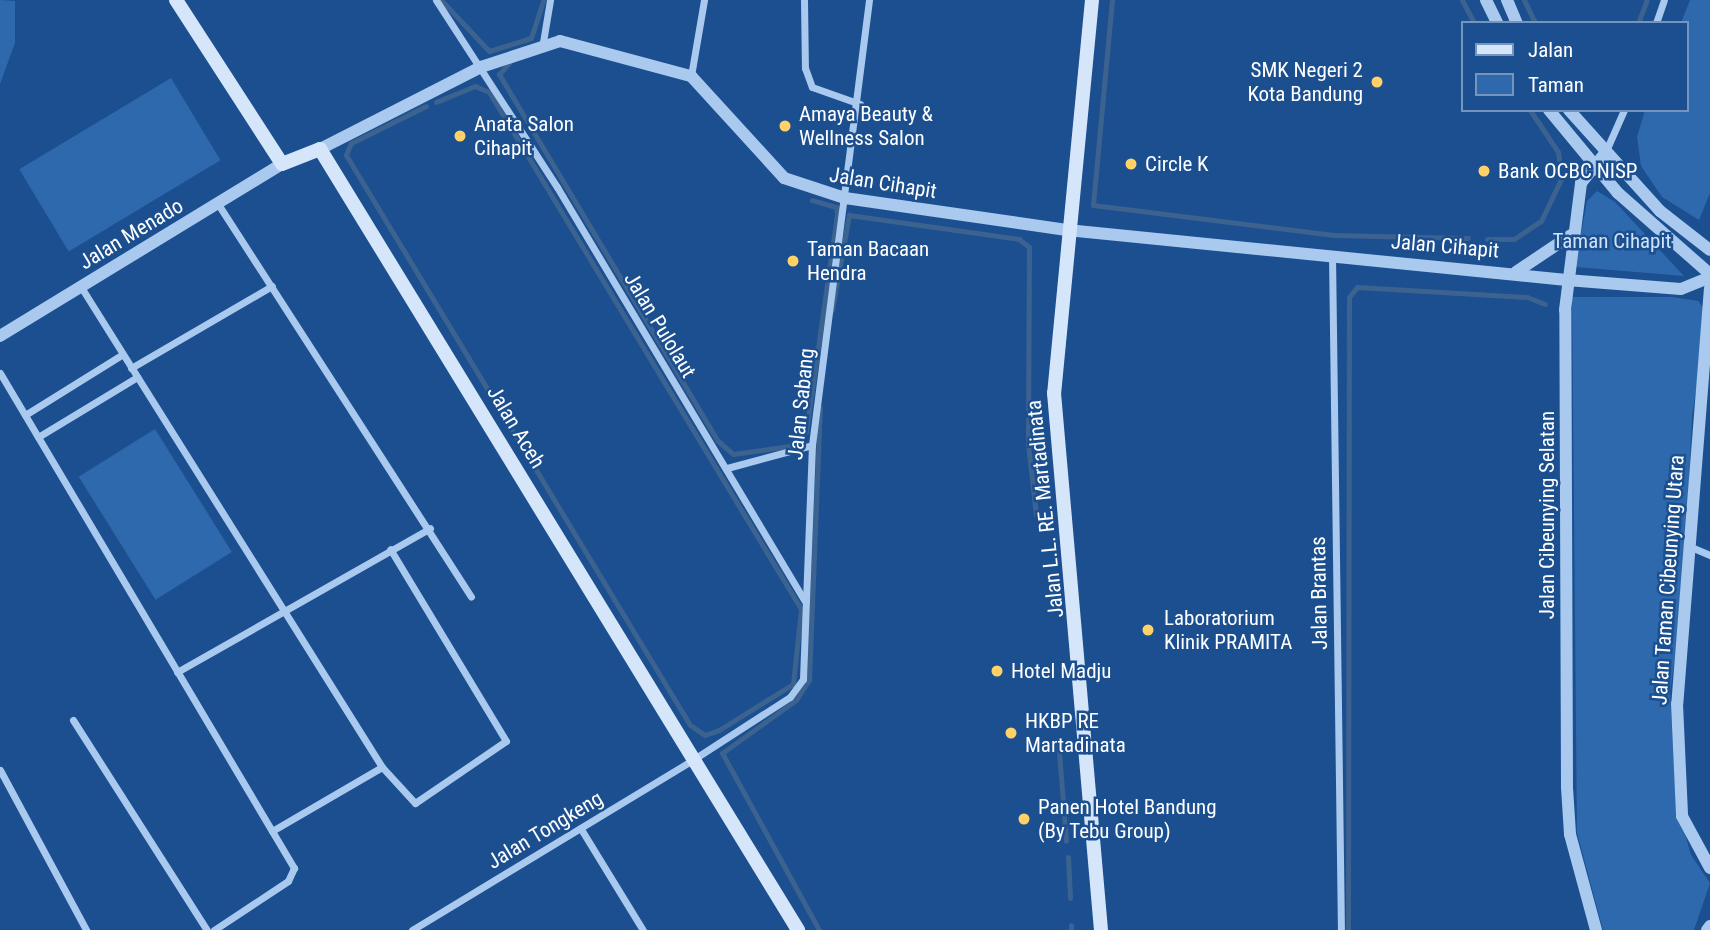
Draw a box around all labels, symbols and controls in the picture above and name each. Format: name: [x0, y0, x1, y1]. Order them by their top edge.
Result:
legend: [1462, 21, 1689, 112]
text: Jalan: [1528, 38, 1573, 62]
place label: SMK Negeri 2 Kota Bandung: [1247, 57, 1363, 107]
text: Taman: [1528, 73, 1584, 97]
marker: SMK Negeri 2 Kota Bandung: [1369, 74, 1385, 90]
place label: Amaya Beauty & Wellness Salon: [799, 101, 933, 151]
place label: Anata Salon Cihapit: [474, 111, 574, 161]
marker: Amaya Beauty & Wellness Salon: [777, 118, 793, 134]
marker: Anata Salon Cihapit: [452, 128, 468, 144]
place label: Circle K: [1145, 151, 1209, 177]
marker: Circle K: [1123, 156, 1139, 172]
place label: Bank OCBC NISP: [1498, 158, 1637, 184]
street label: Jalan Cihapit: [827, 162, 939, 204]
marker: Bank OCBC NISP: [1476, 163, 1492, 179]
street label: Jalan Menado: [74, 193, 188, 275]
park label: Taman Cihapit: [1552, 228, 1672, 254]
street label: Jalan Cihapit: [1390, 229, 1500, 263]
place label: Taman Bacaan Hendra: [807, 236, 929, 286]
marker: Taman Bacaan Hendra: [785, 253, 801, 269]
street label: Jalan Pulolaut: [619, 268, 701, 382]
street label: Jalan Sabang: [783, 347, 819, 461]
street label: Jalan Aceh: [482, 381, 550, 473]
street label: Jalan L.L. RE. Martadinata: [1021, 399, 1069, 619]
street label: Jalan Cibeunying Selatan: [1534, 411, 1560, 619]
street label: Jalan Taman Cibeunying Utara: [1647, 454, 1689, 706]
street label: Jalan Brantas: [1305, 536, 1333, 650]
place label: Laboratorium Klinik PRAMITA: [1164, 605, 1292, 655]
marker: Laboratorium Klinik PRAMITA: [1138, 620, 1158, 640]
place label: Hotel Madju: [1011, 658, 1111, 684]
marker: Hotel Madju: [989, 663, 1005, 679]
place label: HKBP RE Martadinata: [1025, 708, 1126, 758]
marker: HKBP RE Martadinata: [1003, 725, 1019, 741]
street label: Jalan Tongkeng: [482, 786, 608, 874]
place label: Panen Hotel Bandung (By Tebu Group): [1038, 794, 1217, 844]
marker: Panen Hotel Bandung (By Tebu Group): [1016, 811, 1032, 827]

